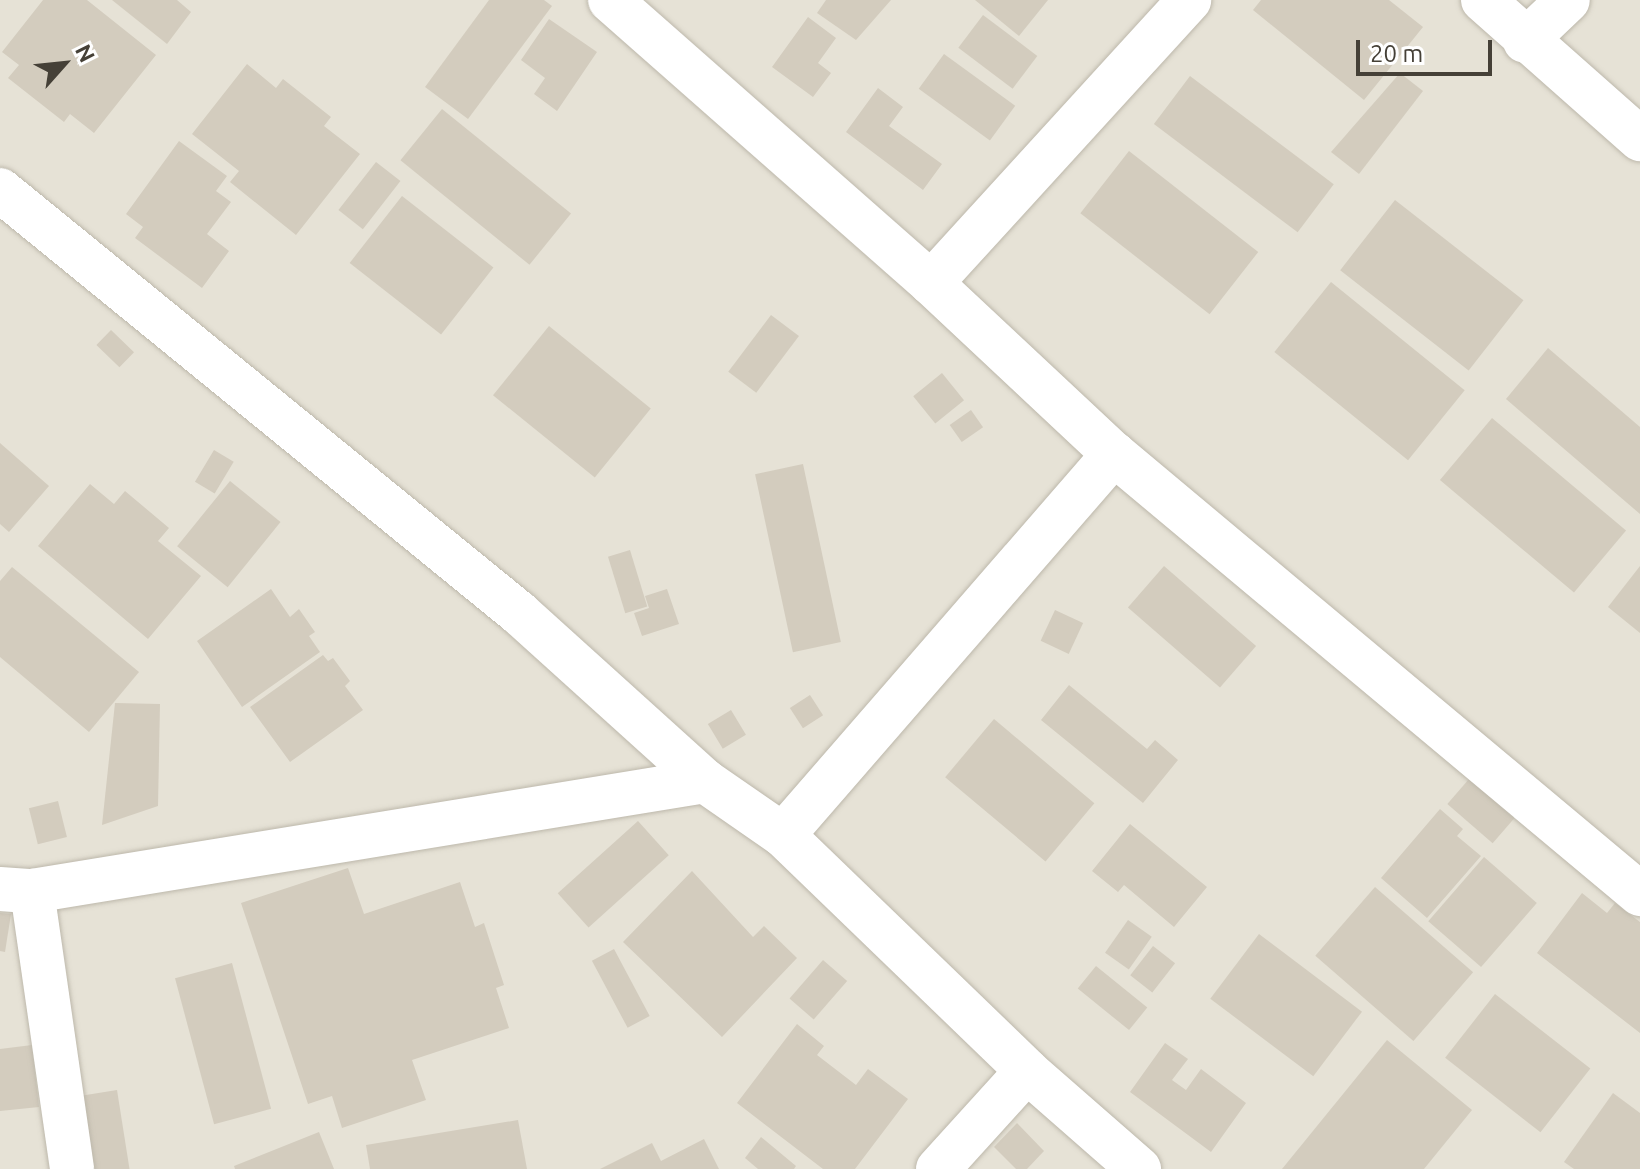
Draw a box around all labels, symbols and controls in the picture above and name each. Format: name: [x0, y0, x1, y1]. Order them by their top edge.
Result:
north arrow: [24, 24, 104, 104]
scale bar: [1360, 24, 1496, 74]
text: N: [71, 40, 101, 66]
text: 20 m: [1370, 40, 1423, 67]

